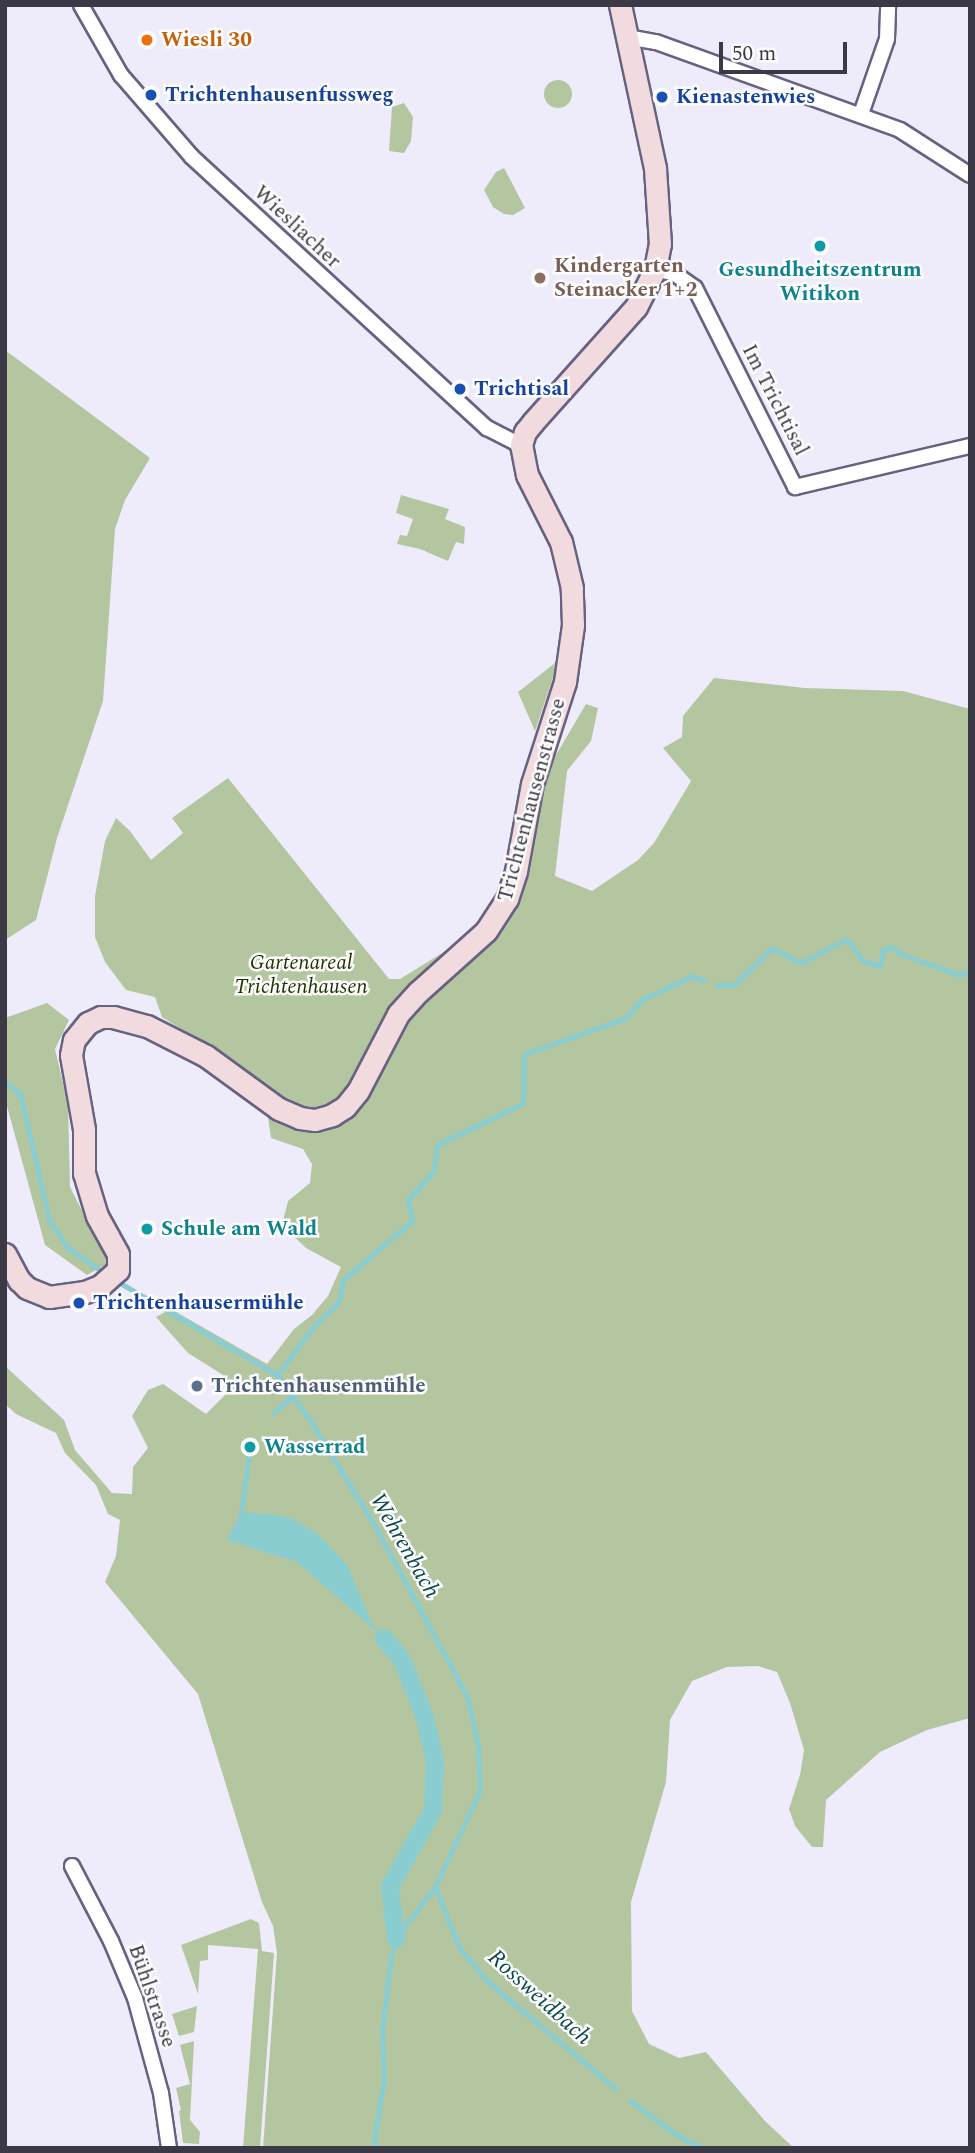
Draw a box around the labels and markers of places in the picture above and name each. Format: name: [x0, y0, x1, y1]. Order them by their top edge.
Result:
place label: Wiesli 30: [161, 27, 252, 53]
marker: Wiesli 30: [139, 32, 155, 48]
place label: Trichtenhausenfussweg: [165, 82, 394, 108]
place label: Kienastenwies: [676, 84, 815, 110]
marker: Trichtenhausenfussweg: [143, 87, 159, 103]
marker: Kienastenwies: [654, 89, 670, 105]
marker: Gesundheitszentrum Witikon: [812, 238, 828, 254]
place label: Kindergarten Steinacker 1+2: [554, 253, 697, 303]
place label: Gesundheitszentrum Witikon: [718, 257, 922, 307]
marker: Kindergarten Steinacker 1+2: [532, 270, 548, 286]
place label: Trichtisal: [474, 376, 569, 402]
marker: Trichtisal: [452, 381, 468, 397]
place label: Schule am Wald: [161, 1216, 317, 1242]
marker: Schule am Wald: [139, 1221, 155, 1237]
place label: Trichtenhausermühle: [93, 1290, 304, 1316]
marker: Trichtenhausermühle: [71, 1295, 87, 1311]
place label: Trichtenhausenmühle: [211, 1373, 426, 1399]
marker: Trichtenhausenmühle: [189, 1378, 205, 1394]
place label: Wasserrad: [264, 1434, 366, 1460]
marker: Wasserrad: [242, 1439, 258, 1455]

